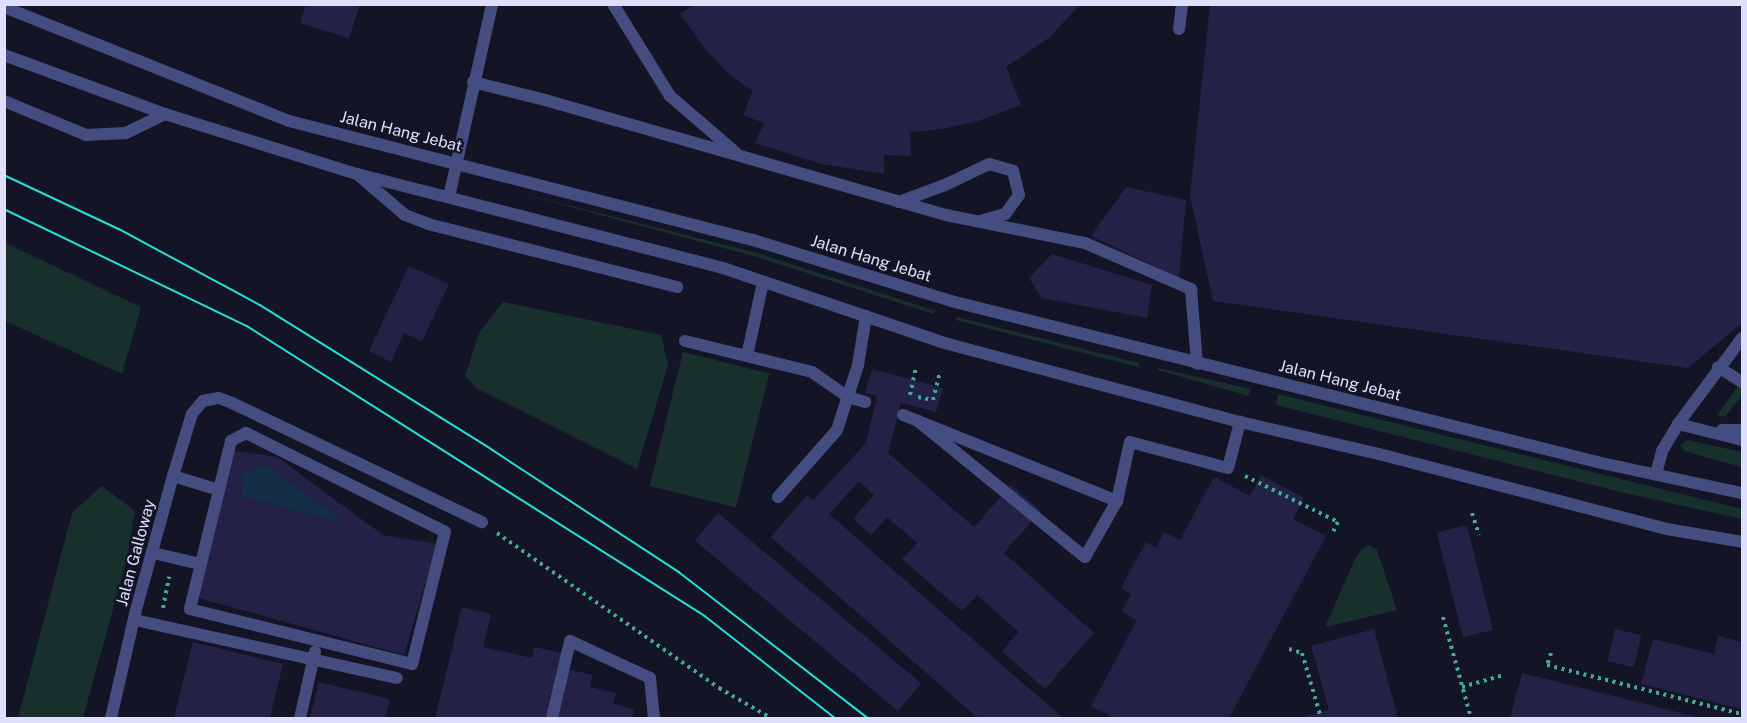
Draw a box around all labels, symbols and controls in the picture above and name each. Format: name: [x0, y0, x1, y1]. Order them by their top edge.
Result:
street label: Jalan Hang Jebat: [338, 108, 464, 156]
street label: Jalan Hang Jebat: [808, 231, 934, 287]
street label: Jalan Hang Jebat: [1277, 357, 1403, 405]
street label: Jalan Galloway: [113, 497, 159, 609]

